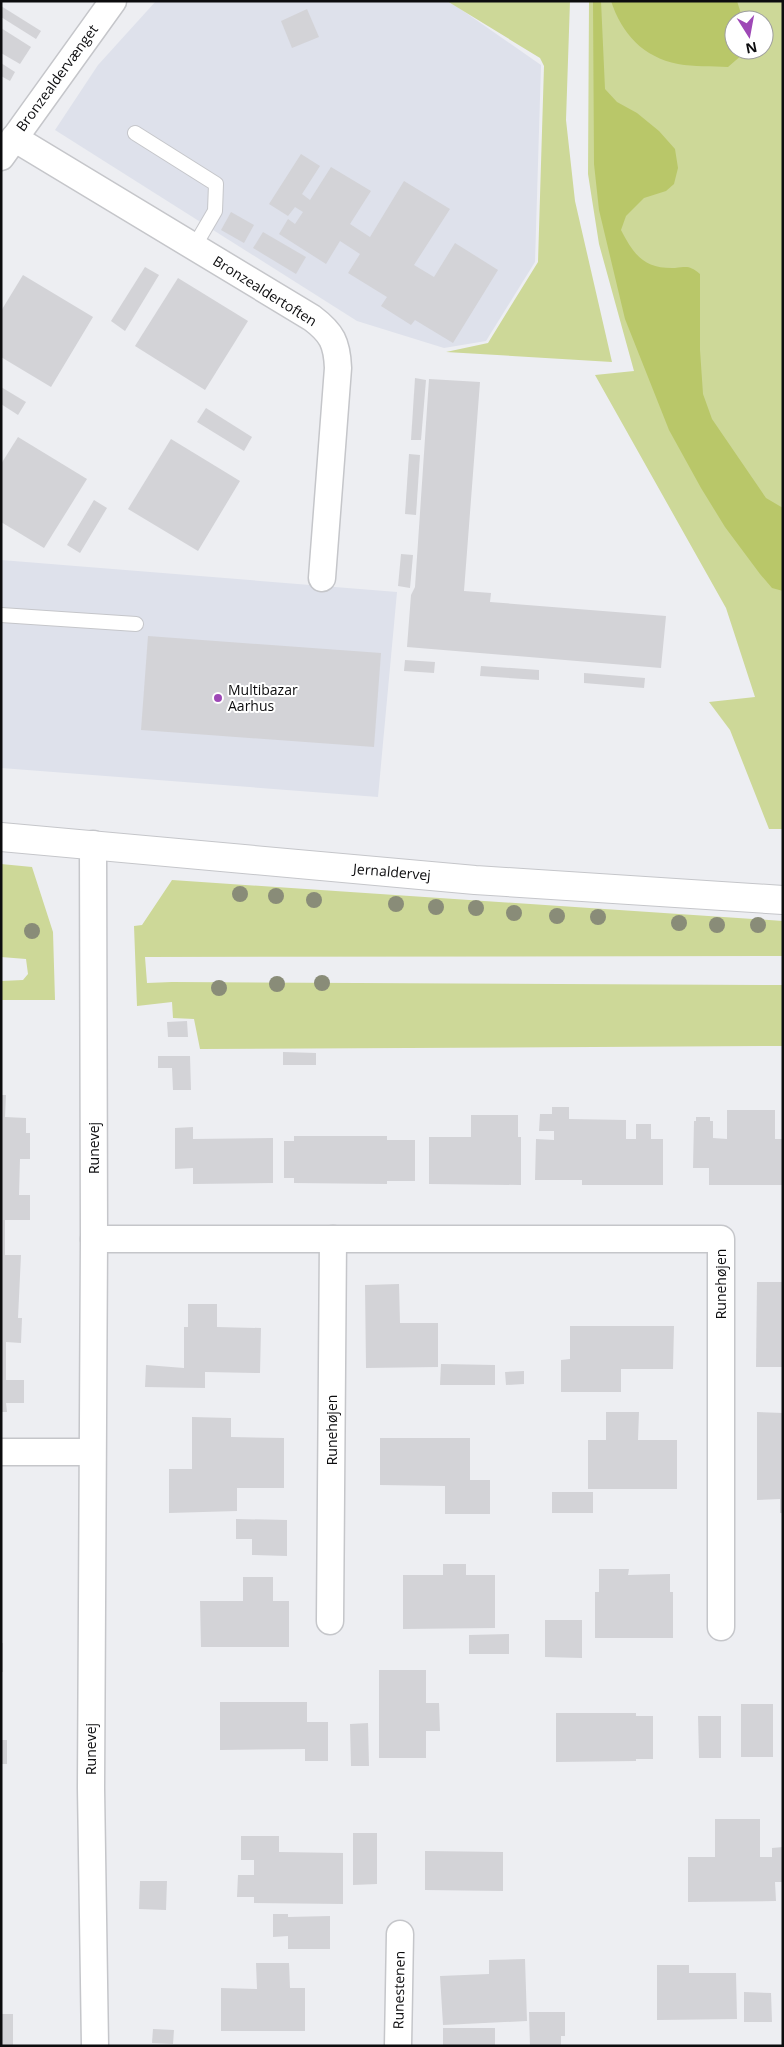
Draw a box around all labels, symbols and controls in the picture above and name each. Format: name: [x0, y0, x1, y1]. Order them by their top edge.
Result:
north arrow: [724, 10, 774, 60]
street label: Bronzealdervænget: [11, 20, 102, 135]
text: N: [744, 38, 759, 59]
street label: Bronzealdertoften: [210, 251, 321, 330]
place label: Multibazar Aarhus: [228, 680, 298, 715]
marker: Multibazar Aarhus: [212, 692, 224, 704]
street label: Jernaldervej: [350, 858, 432, 884]
street label: Runevej: [84, 1122, 103, 1174]
street label: Runehøjen: [711, 1249, 730, 1319]
street label: Runehøjen: [322, 1395, 341, 1465]
street label: Runevej: [81, 1723, 100, 1775]
street label: Runestenen: [388, 1951, 409, 2029]

